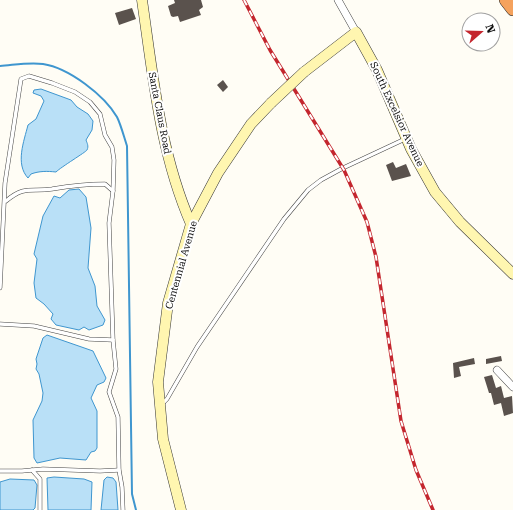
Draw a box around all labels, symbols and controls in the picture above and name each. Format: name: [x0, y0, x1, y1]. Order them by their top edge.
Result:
north arrow: [461, 12, 501, 52]
text: N: [482, 23, 498, 35]
street label: South Excelsior Avenue: [368, 60, 426, 169]
street label: Santa Claus Road: [147, 71, 173, 156]
street label: Centennial Avenue: [163, 219, 199, 310]

